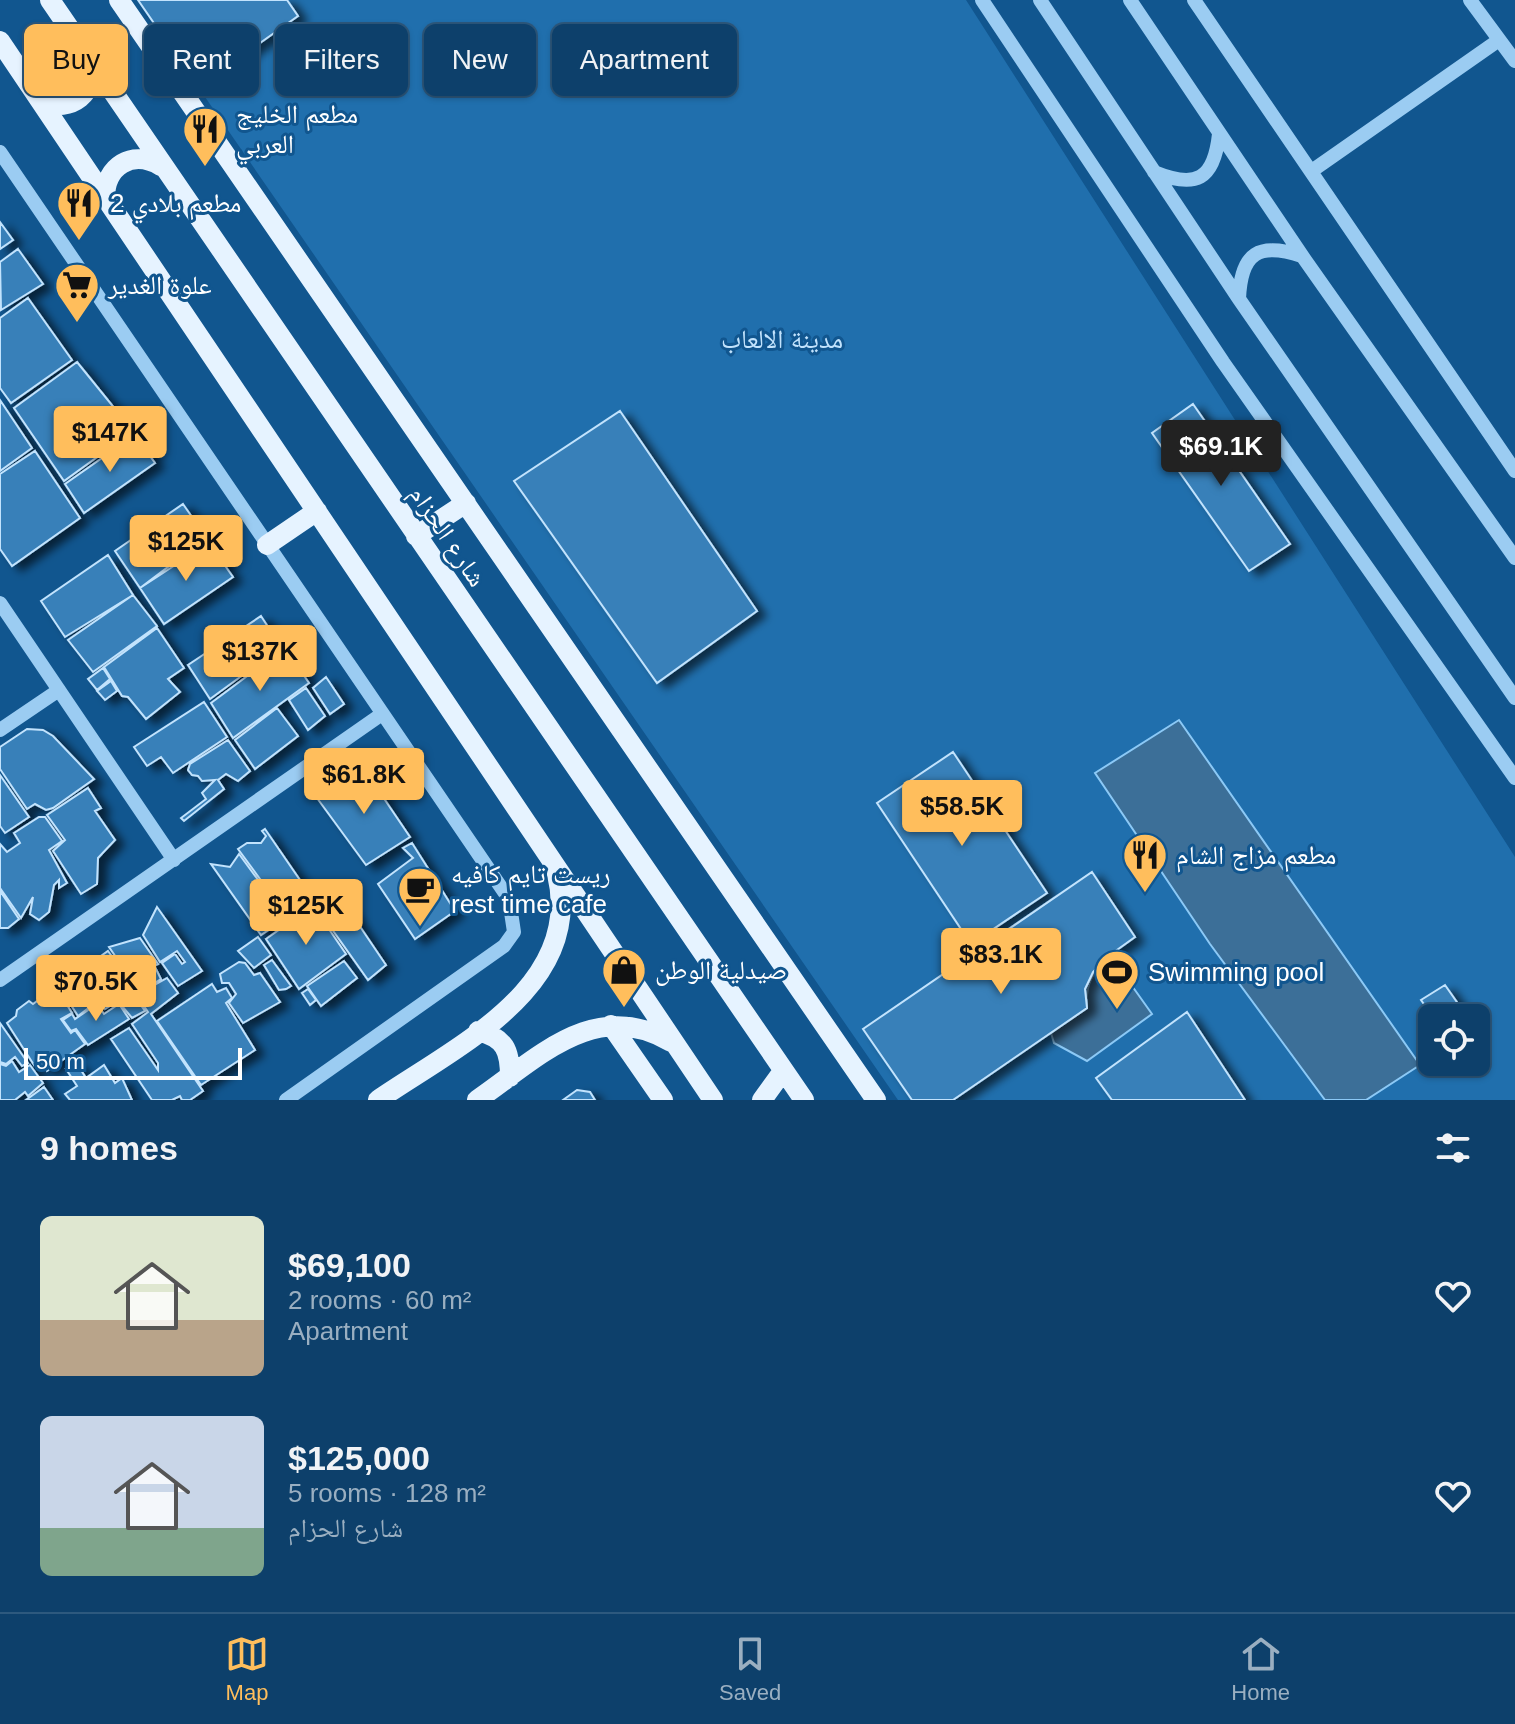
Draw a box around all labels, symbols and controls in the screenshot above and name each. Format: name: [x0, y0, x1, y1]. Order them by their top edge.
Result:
chip: Buy: [24, 24, 128, 96]
chip: Rent: [144, 24, 259, 96]
chip: Filters: [275, 24, 408, 96]
chip: New: [424, 24, 536, 96]
chip: Apartment: [552, 24, 737, 96]
place label: مطعم الخليج العربي: [236, 99, 358, 165]
restaurant icon: مطعم الخليج العربي: [181, 105, 229, 168]
restaurant icon: مطعم بلادي 2: [55, 179, 103, 242]
place label: مطعم بلادي 2: [110, 188, 241, 224]
supermarket icon: علوة الغدير: [53, 261, 101, 324]
place label: علوة الغدير: [107, 270, 212, 300]
park label: مدينة الالعاب: [721, 324, 843, 354]
pin: $147K: [54, 406, 166, 474]
text: $147K: [72, 417, 148, 447]
pin: $69.1K: [1156, 420, 1286, 488]
text: $69.1K: [1179, 431, 1263, 461]
street label: شارع الحزام: [401, 480, 493, 594]
pin: $125K: [130, 515, 242, 583]
text: $125K: [148, 526, 224, 556]
pin: $137K: [204, 625, 316, 693]
text: $137K: [222, 636, 298, 666]
pin: $61.8K: [299, 748, 429, 816]
text: $61.8K: [322, 759, 406, 789]
pin: $58.5K: [897, 780, 1027, 848]
text: $58.5K: [920, 791, 1004, 821]
restaurant icon: مطعم مزاج الشام: [1121, 831, 1169, 894]
place label: مطعم مزاج الشام: [1176, 840, 1336, 873]
place label: ريست تايم كافيه rest time cafe: [451, 859, 610, 919]
cafe icon: ريست تايم كافيه rest time cafe: [396, 865, 444, 928]
pin: $125K: [250, 879, 362, 947]
text: $125K: [268, 890, 344, 920]
pin: $83.1K: [936, 928, 1066, 996]
text: $83.1K: [959, 939, 1043, 969]
shop icon: صيدلية الوطن: [600, 946, 648, 1009]
sports icon: Swimming pool: [1093, 948, 1141, 1011]
pin: $70.5K: [31, 955, 161, 1023]
place label: صيدلية الوطن: [655, 955, 787, 986]
place label: Swimming pool: [1148, 957, 1324, 987]
text: $70.5K: [54, 966, 138, 996]
map controls: [1418, 1004, 1490, 1076]
button: locate: [1418, 1004, 1490, 1076]
scale bar: [24, 1044, 242, 1080]
text: 50 m: [36, 1049, 85, 1074]
icon: filters: [1431, 1126, 1475, 1170]
text: 9 homes: [40, 1129, 178, 1167]
text: $69,100: [288, 1246, 411, 1284]
icon: home: [104, 1248, 200, 1344]
icon: heart: [1431, 1274, 1475, 1318]
text: 2 rooms · 60 m²: [288, 1285, 472, 1315]
text: Apartment: [288, 1316, 408, 1346]
text: $125,000: [288, 1439, 430, 1477]
icon: home: [104, 1448, 200, 1544]
icon: heart: [1431, 1474, 1475, 1518]
text: 5 rooms · 128 m²: [288, 1478, 486, 1508]
text: شارع الحزام: [288, 1513, 403, 1543]
tab: Map: [225, 1632, 269, 1706]
tab: Saved: [719, 1632, 781, 1706]
tab: Home: [1231, 1632, 1290, 1706]

